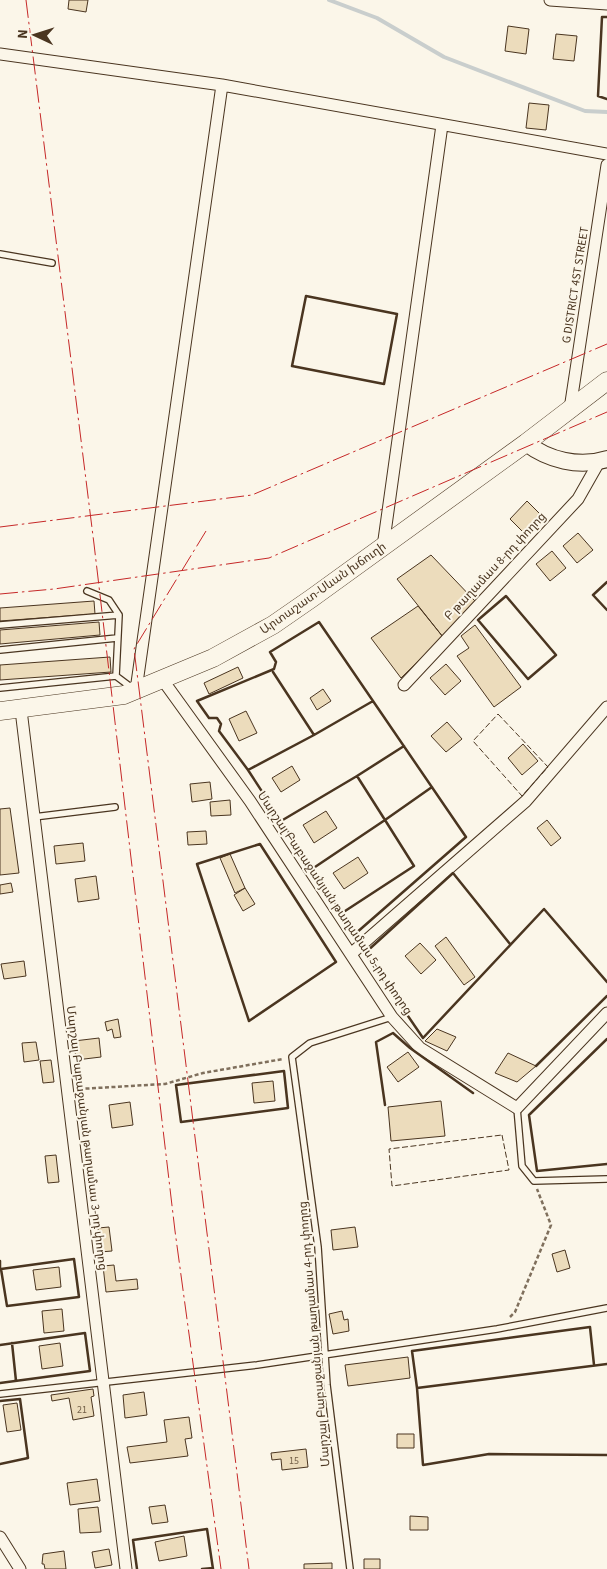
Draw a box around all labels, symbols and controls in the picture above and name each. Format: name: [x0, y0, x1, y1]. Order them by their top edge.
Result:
north arrow: [10, 10, 60, 60]
text: N: [13, 29, 33, 40]
street label: G DISTRICT 4ST STREET: [558, 225, 593, 345]
street label: Բ թաղամաս 8-րդ փողոց: [441, 508, 550, 624]
street label: Արտաշատ-Սևան խճուղի: [257, 538, 390, 639]
street label: Մարշալ Բաբաջանյան թաղամաս 5-րդ փողոց: [253, 788, 416, 1019]
street label: Մարշալ Բաբաջանյան թաղամաս 3-րդ փողոց: [62, 1005, 111, 1271]
street label: Մարշալ Բաբաջանյան թաղամաս 4-րդ փողոց: [294, 1200, 335, 1467]
house number: 21: [77, 1403, 87, 1417]
house number: 15: [289, 1454, 299, 1468]

